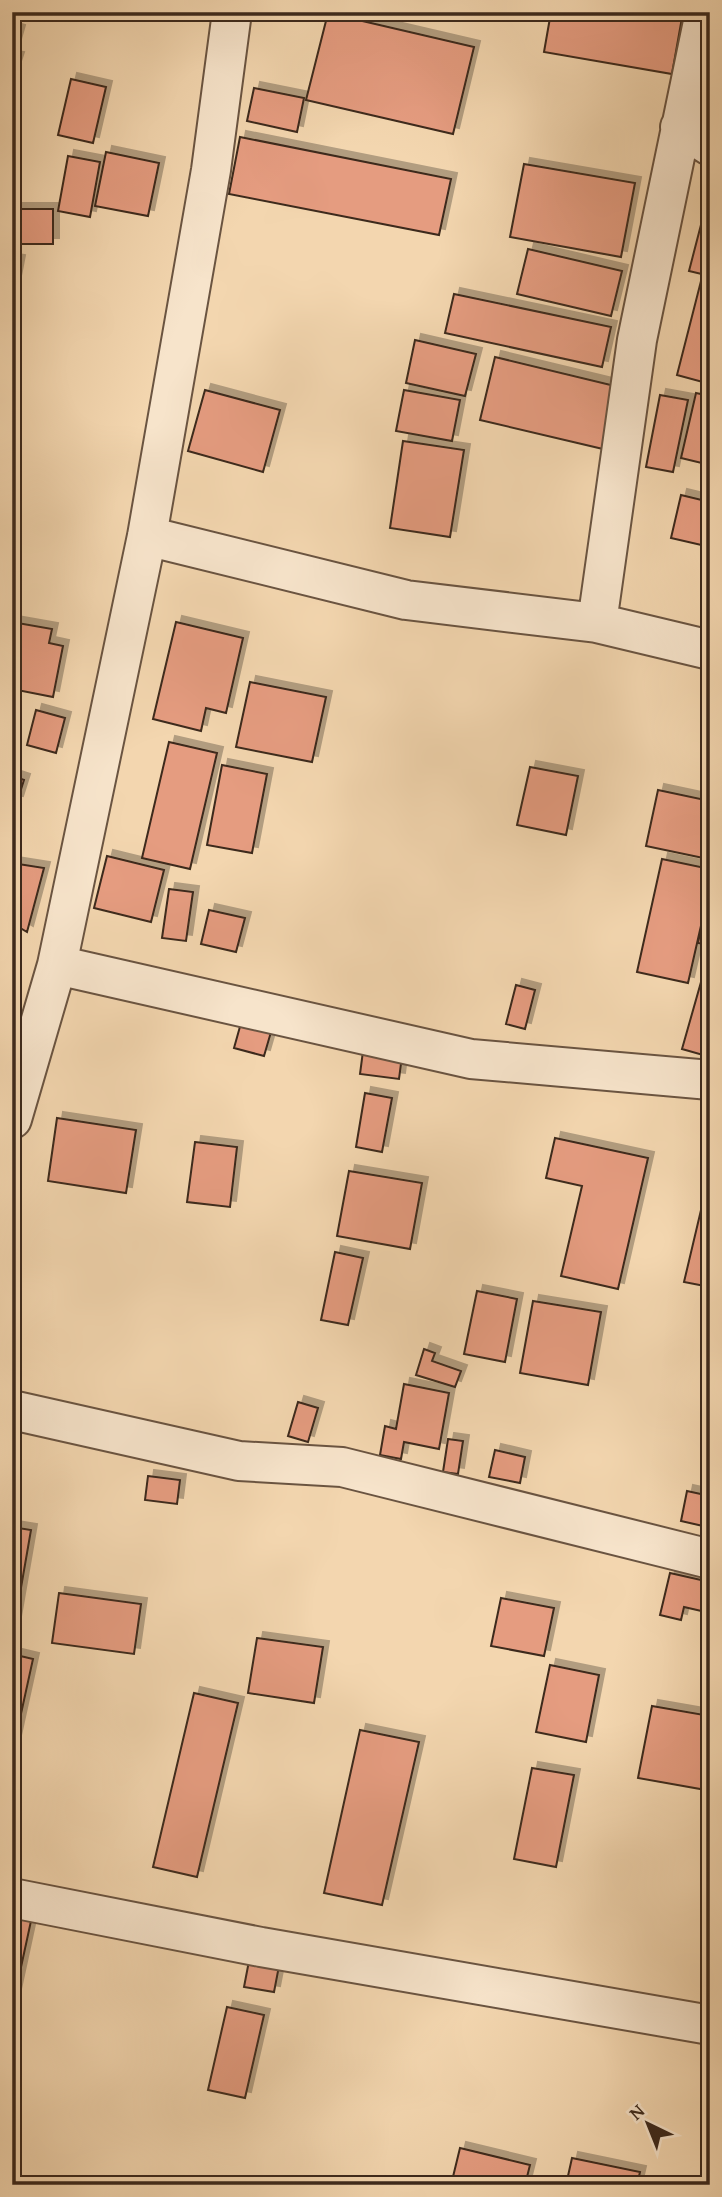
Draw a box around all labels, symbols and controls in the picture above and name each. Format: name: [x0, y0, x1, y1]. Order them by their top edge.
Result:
north arrow: [614, 2088, 684, 2158]
text: N: [622, 2097, 651, 2126]

